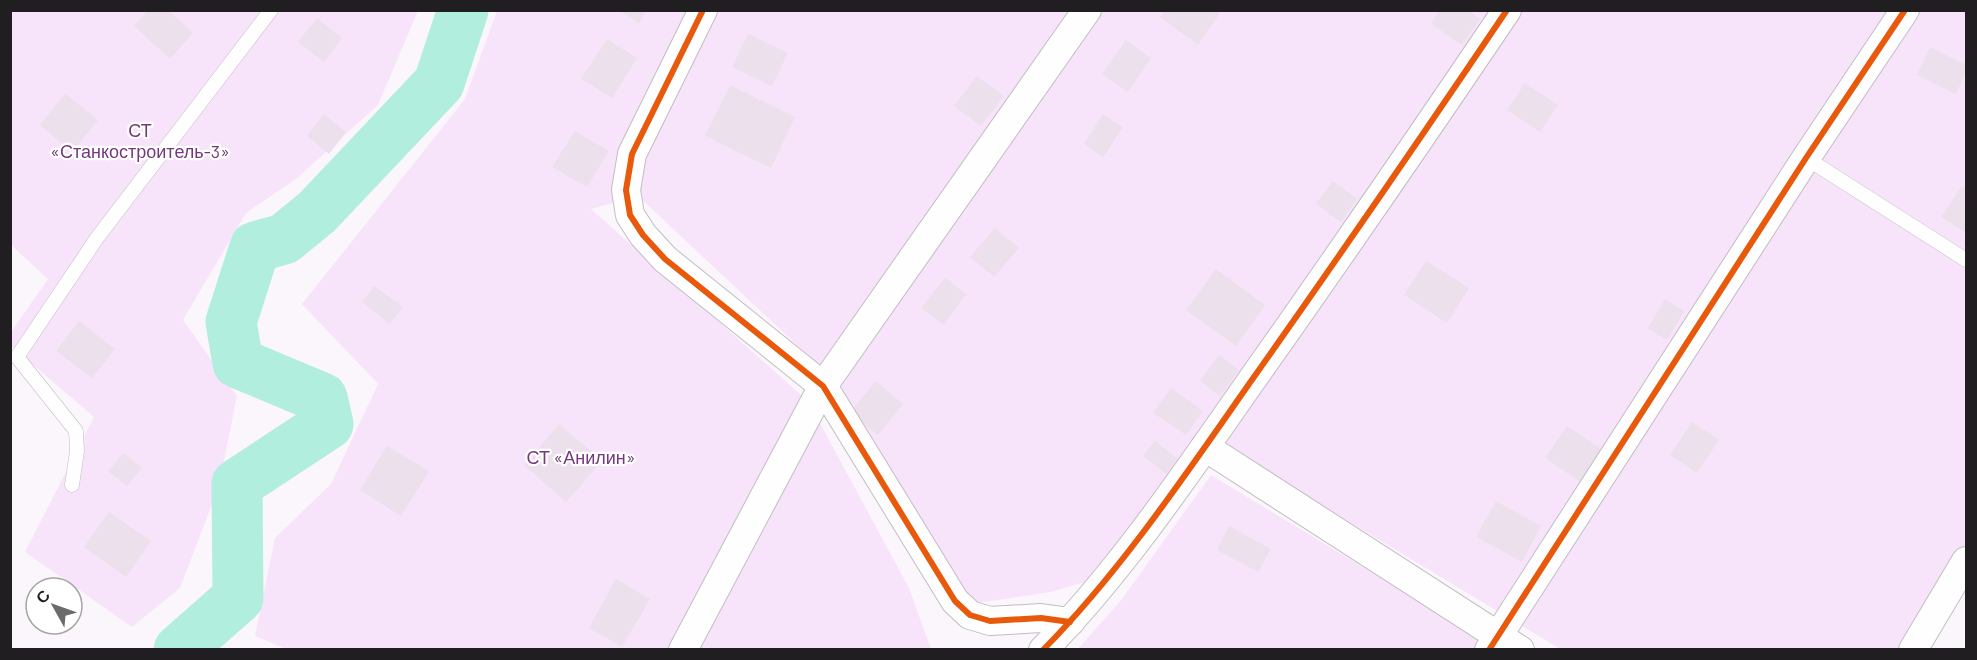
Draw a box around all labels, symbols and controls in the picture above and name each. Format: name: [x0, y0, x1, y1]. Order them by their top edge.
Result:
park label: СТ «Станкостроитель-3»: [50, 119, 230, 162]
park label: СТ «Анилин»: [527, 446, 635, 468]
north arrow: [24, 576, 84, 636]
text: С: [31, 585, 53, 607]

